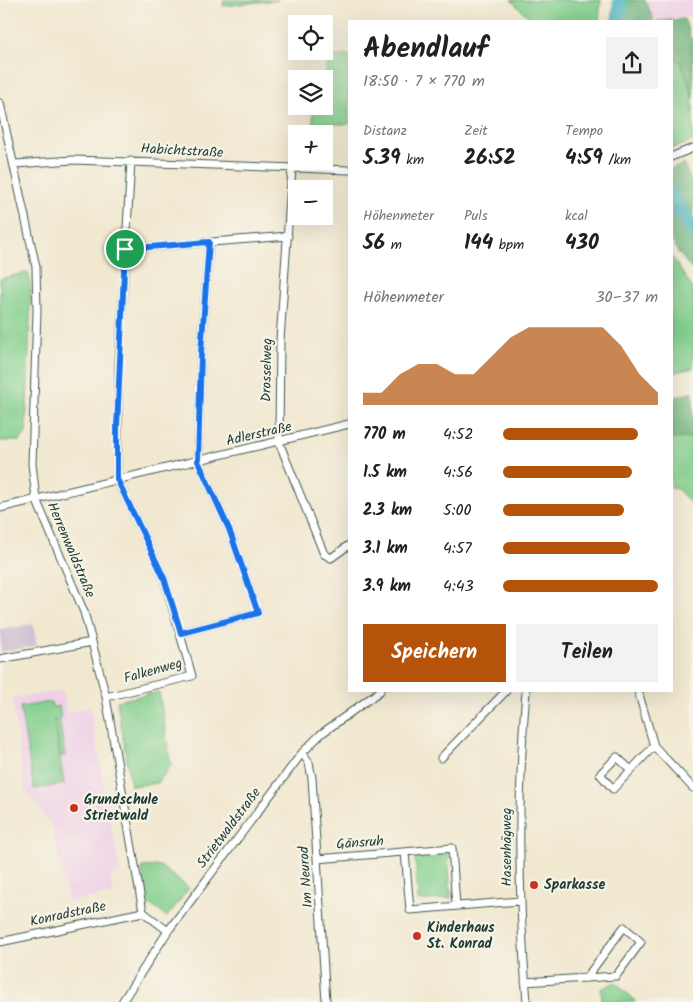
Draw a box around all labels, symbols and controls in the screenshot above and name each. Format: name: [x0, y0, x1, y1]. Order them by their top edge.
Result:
map controls: [288, 15, 333, 225]
button: locate: [288, 15, 333, 60]
text: Abendlauf: [363, 27, 488, 72]
button: share: [606, 37, 658, 89]
text: 18:50 · 7 × 770 m: [363, 69, 485, 94]
button: layers: [288, 70, 333, 115]
text: Distanz: [363, 120, 407, 142]
text: Zeit: [464, 120, 488, 142]
text: Tempo: [565, 120, 603, 142]
button: +: [288, 125, 333, 170]
street label: Habichtstraße: [140, 138, 225, 164]
text: 5.39: [363, 142, 401, 175]
text: 26:52: [464, 142, 516, 175]
text: 4:59: [565, 142, 603, 175]
text: km: [401, 149, 424, 171]
text: /km: [603, 149, 631, 171]
button: −: [288, 180, 333, 225]
text: Höhenmeter: [363, 205, 434, 227]
text: Puls: [464, 205, 488, 227]
text: kcal: [565, 205, 588, 227]
text: 56: [363, 227, 385, 260]
text: 144: [464, 227, 493, 260]
text: 430: [565, 227, 599, 260]
pin: [104, 228, 146, 270]
text: m: [385, 234, 402, 256]
text: bpm: [493, 234, 524, 256]
icon: arrive: [111, 235, 139, 263]
text: Höhenmeter: [363, 285, 444, 310]
text: 30–37 m: [595, 285, 658, 310]
street label: Drosselweg: [255, 338, 279, 402]
street label: Adlerstraße: [224, 416, 295, 452]
text: 770 m: [363, 422, 406, 447]
text: 4:52: [443, 422, 474, 447]
text: 1.5 km: [363, 460, 407, 485]
text: 4:56: [443, 460, 473, 485]
text: 2.3 km: [363, 498, 412, 523]
text: 5:00: [443, 498, 472, 523]
street label: Herrenwaldstraße: [41, 499, 101, 602]
text: 3.1 km: [363, 536, 408, 561]
text: 4:57: [443, 536, 472, 561]
text: 3.9 km: [363, 574, 411, 599]
text: 4:43: [443, 574, 474, 599]
button: Speichern: [363, 624, 506, 682]
button: Teilen: [516, 624, 658, 682]
street label: Falkenweg: [121, 652, 185, 690]
street label: Strietwaldstraße: [191, 782, 267, 873]
place label: Grundschule Strietwald: [84, 789, 158, 827]
marker: Grundschule Strietwald: [68, 802, 80, 814]
street label: Hasenhägweg: [496, 808, 518, 886]
street label: Gänsruh: [336, 830, 384, 856]
street label: Im Neurod: [293, 845, 319, 908]
place label: Sparkasse: [544, 874, 606, 896]
marker: Sparkasse: [528, 879, 540, 891]
street label: Konradstraße: [28, 895, 109, 933]
place label: Kinderhaus St. Konrad: [427, 917, 495, 955]
marker: Kinderhaus St. Konrad: [411, 930, 423, 942]

